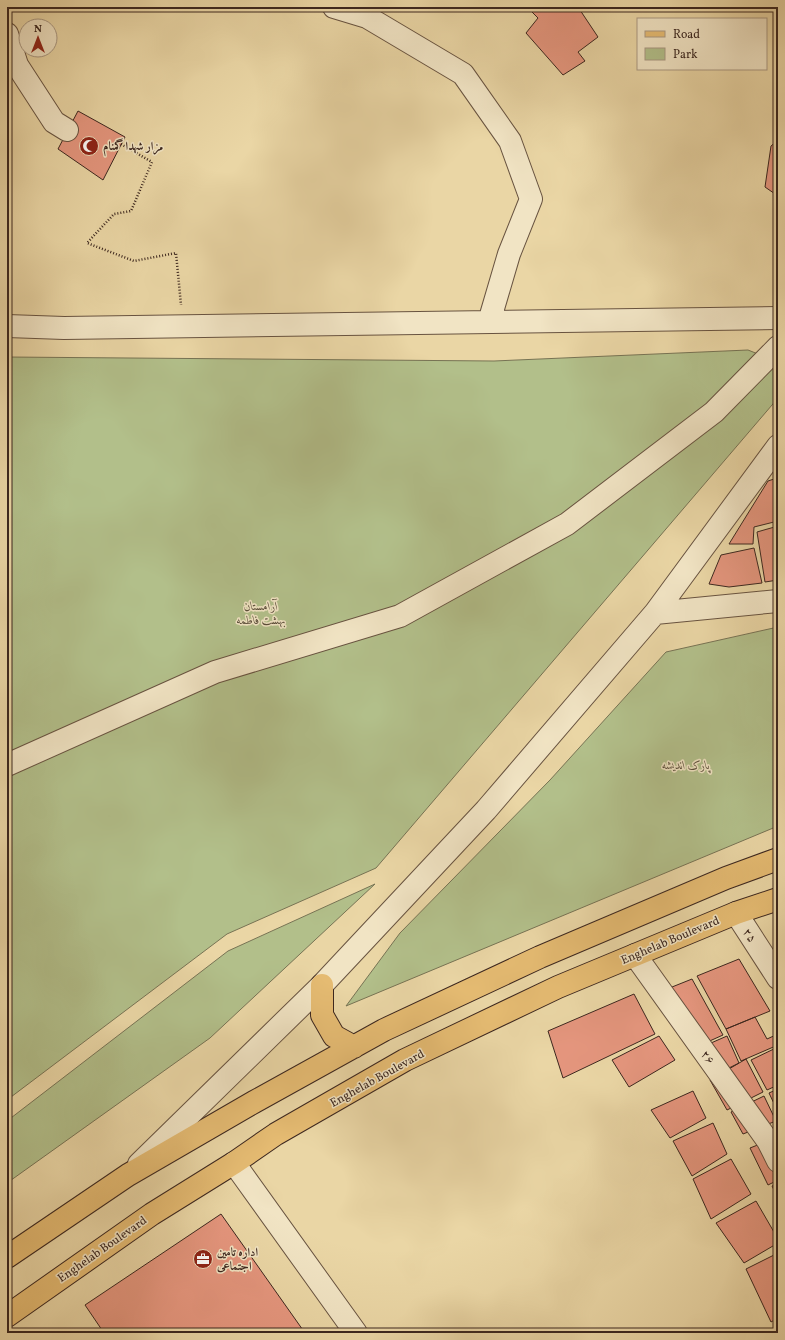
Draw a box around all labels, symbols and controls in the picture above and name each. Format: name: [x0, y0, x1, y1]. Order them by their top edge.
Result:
north arrow: [18, 18, 58, 58]
legend: [637, 18, 767, 70]
text: N: [34, 22, 42, 37]
text: Road: [673, 27, 700, 43]
text: Park: [673, 47, 698, 63]
mosque icon: مزار شهدا گمنام: [78, 135, 100, 157]
place label: مزار شهدا گمنام: [103, 138, 163, 157]
park label: آرامستان بهشت فاطمه: [236, 598, 286, 629]
park label: پارک اندیشه: [662, 758, 712, 774]
street label: Enghelab Boulevard: [619, 913, 722, 969]
street label: ۲۵: [739, 925, 760, 946]
street label: Enghelab Boulevard: [327, 1046, 428, 1112]
street label: ۲۶: [697, 1047, 718, 1068]
street label: Enghelab Boulevard: [55, 1213, 151, 1287]
place label: اداره تامین اجتماعی: [216, 1245, 258, 1275]
office icon: اداره تامین اجتماعی: [192, 1248, 214, 1270]

